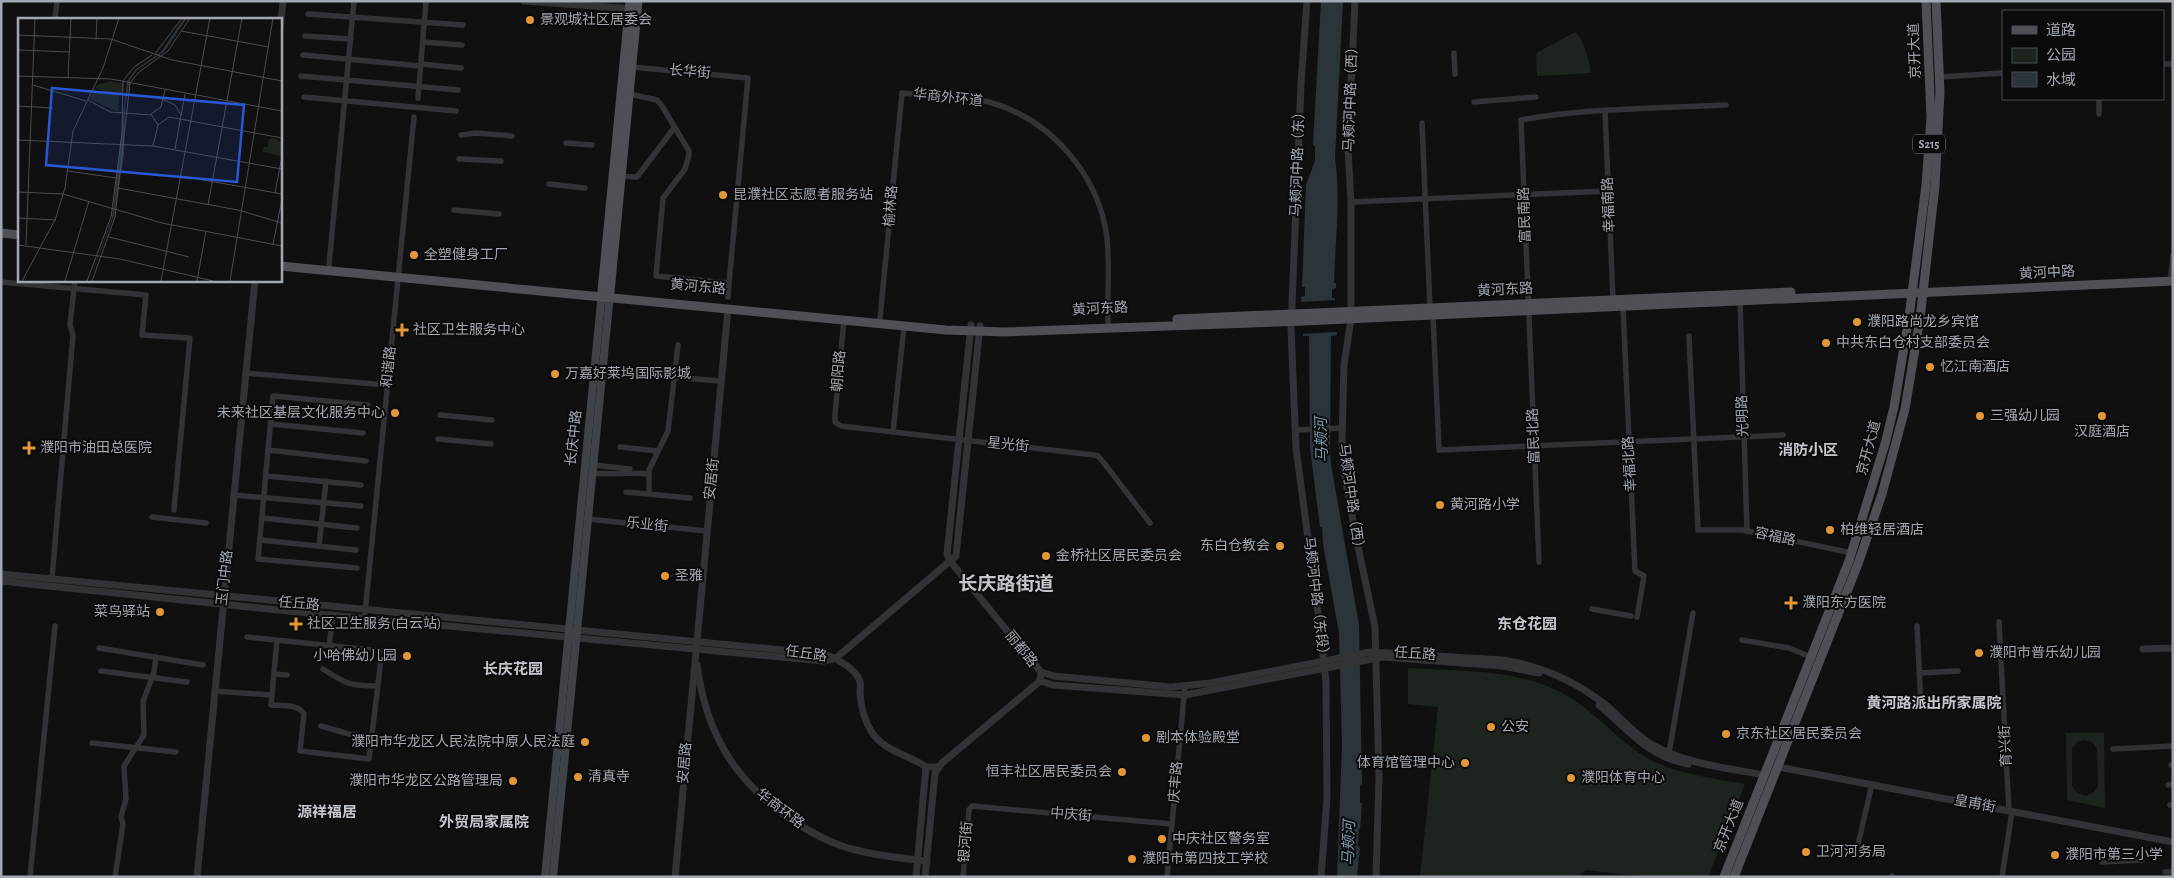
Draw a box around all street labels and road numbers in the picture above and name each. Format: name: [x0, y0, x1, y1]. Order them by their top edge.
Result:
street label: 京开大道: [1906, 23, 1923, 79]
street label: 马颊河中路（西）: [1341, 40, 1360, 152]
street label: 长华街: [668, 61, 712, 81]
street label: 华商外环道: [912, 85, 984, 109]
street label: 马颊河中路（东）: [1288, 105, 1307, 217]
road number: S215: [1913, 134, 1945, 154]
street label: 幸福南路: [1600, 177, 1617, 233]
street label: 榆林路: [880, 184, 900, 228]
street label: 富民南路: [1516, 187, 1533, 243]
street label: 黄河中路: [2019, 264, 2075, 281]
street label: 黄河东路: [669, 277, 727, 296]
street label: 黄河东路: [1477, 281, 1533, 298]
street label: 黄河东路: [1072, 300, 1128, 317]
street label: 和谐路: [378, 345, 398, 389]
street label: 朝阳路: [829, 349, 848, 393]
street label: 光明路: [1734, 395, 1751, 437]
street label: 富民北路: [1524, 408, 1542, 464]
street label: 长庆中路: [563, 409, 584, 467]
street label: 京开大道: [1854, 419, 1883, 477]
street label: 星光街: [986, 435, 1030, 454]
street label: 幸福北路: [1620, 436, 1638, 492]
street label: 马颊河中路（西）: [1336, 442, 1367, 555]
street label: 安居街: [702, 457, 721, 501]
street label: 乐业街: [625, 515, 669, 534]
street label: 容福路: [1753, 525, 1797, 548]
street label: 马颊河中路（东段）: [1301, 535, 1332, 662]
street label: 玉门中路: [214, 549, 235, 607]
street label: 任丘路: [277, 594, 321, 613]
street label: 丽都路: [1002, 628, 1040, 670]
street label: 任丘路: [784, 643, 828, 664]
street label: 任丘路: [1394, 645, 1437, 662]
street label: 育兴街: [1997, 725, 2014, 767]
street label: 安居路: [675, 741, 694, 785]
street label: 庆丰路: [1166, 760, 1185, 804]
street label: 华商环路: [753, 785, 808, 831]
street label: 皇甫街: [1953, 791, 1997, 815]
street label: 京开大道: [1711, 797, 1746, 855]
street label: 中庆街: [1049, 805, 1093, 824]
street label: 银河街: [956, 820, 975, 864]

